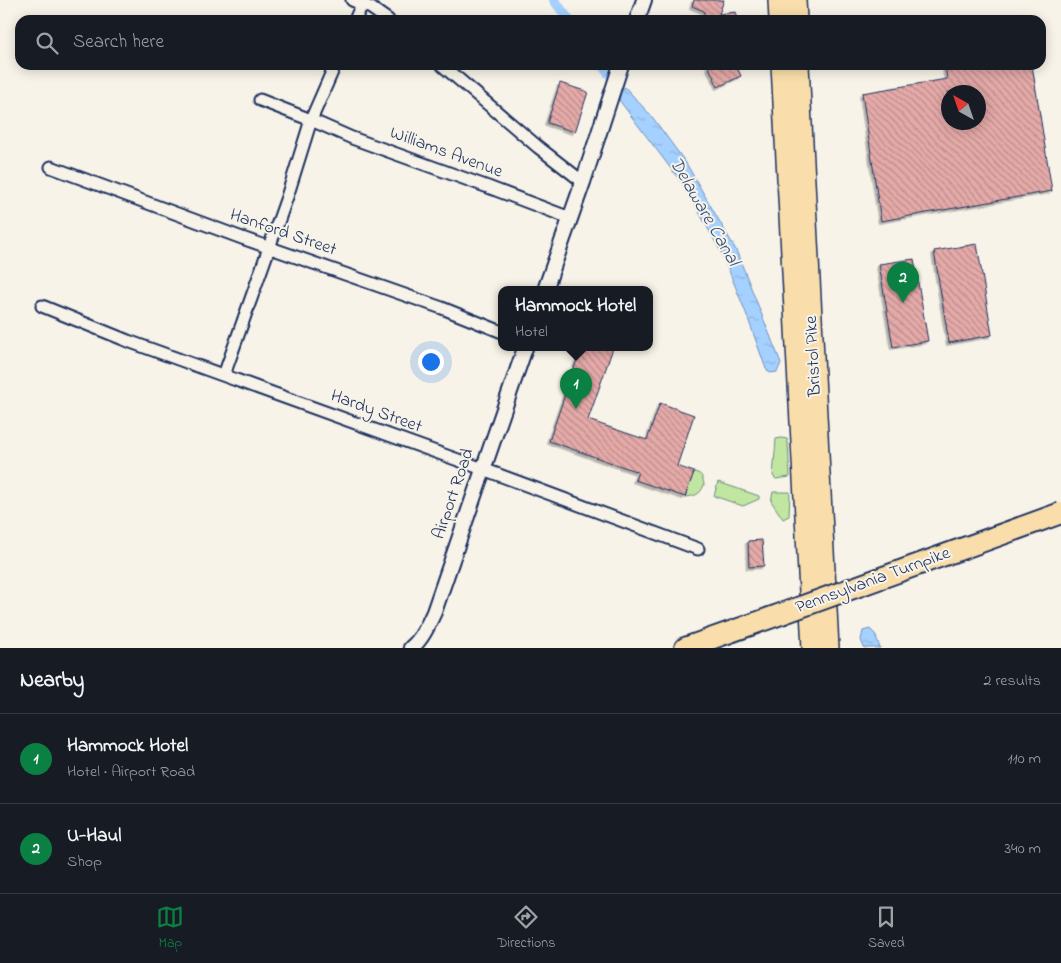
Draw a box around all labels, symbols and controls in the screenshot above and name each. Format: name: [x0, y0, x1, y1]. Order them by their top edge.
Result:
search box: [15, 15, 1046, 70]
icon: search: [33, 29, 61, 57]
text: Search here: [73, 29, 164, 56]
north arrow: [941, 85, 986, 130]
street label: Williams Avenue: [386, 121, 507, 186]
water label: Delaware Canal: [662, 153, 747, 274]
street label: Hanford Street: [226, 203, 340, 263]
pin: 2: [887, 262, 919, 303]
popup: [498, 286, 653, 351]
text: Hammock Hotel: [515, 293, 636, 320]
street label: Bristol Pike: [799, 314, 829, 398]
text: Hotel: [515, 320, 548, 344]
your location: [418, 349, 444, 375]
pin: 1: [560, 368, 592, 409]
street label: Hardy Street: [327, 383, 425, 441]
street label: Airport Road: [426, 445, 482, 543]
street label: Pennsylvania Turnpike: [792, 541, 955, 621]
text: Nearby: [20, 666, 84, 696]
text: 2 results: [983, 669, 1041, 693]
text: Hammock Hotel: [67, 733, 188, 760]
text: 1: [33, 747, 39, 771]
text: 110 m: [1007, 747, 1041, 771]
text: Hotel · Airport Road: [67, 760, 195, 784]
text: U-Haul: [67, 823, 121, 850]
text: 2: [32, 837, 40, 861]
text: 340 m: [1004, 837, 1041, 861]
text: Shop: [67, 850, 102, 874]
tab: Map: [156, 903, 184, 954]
tab: Directions: [497, 903, 555, 954]
tab: Saved: [868, 903, 905, 954]

